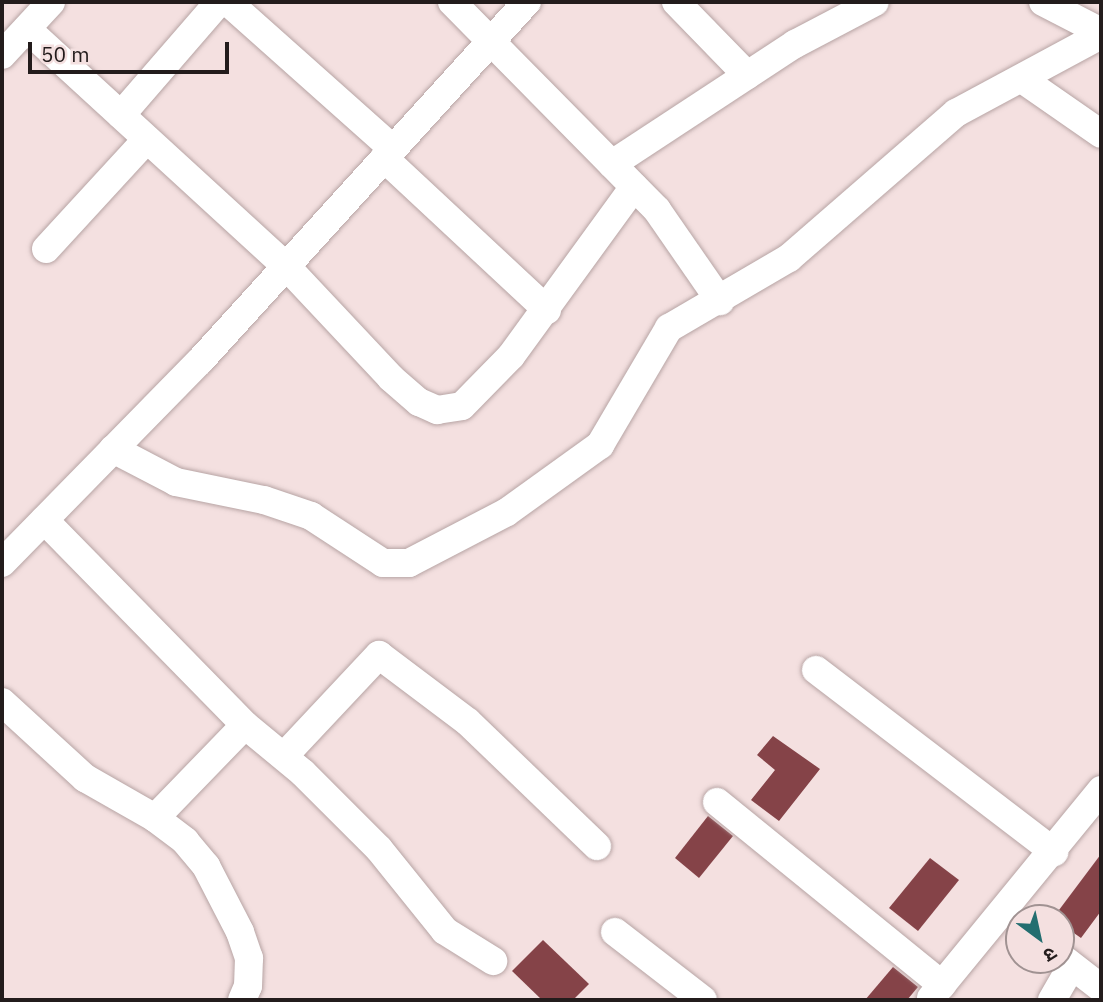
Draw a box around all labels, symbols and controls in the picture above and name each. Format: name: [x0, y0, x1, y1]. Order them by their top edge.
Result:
scale bar: [32, 28, 233, 72]
text: 50 m: [41, 40, 90, 68]
north arrow: [1005, 904, 1075, 974]
text: उ: [1039, 942, 1062, 968]

